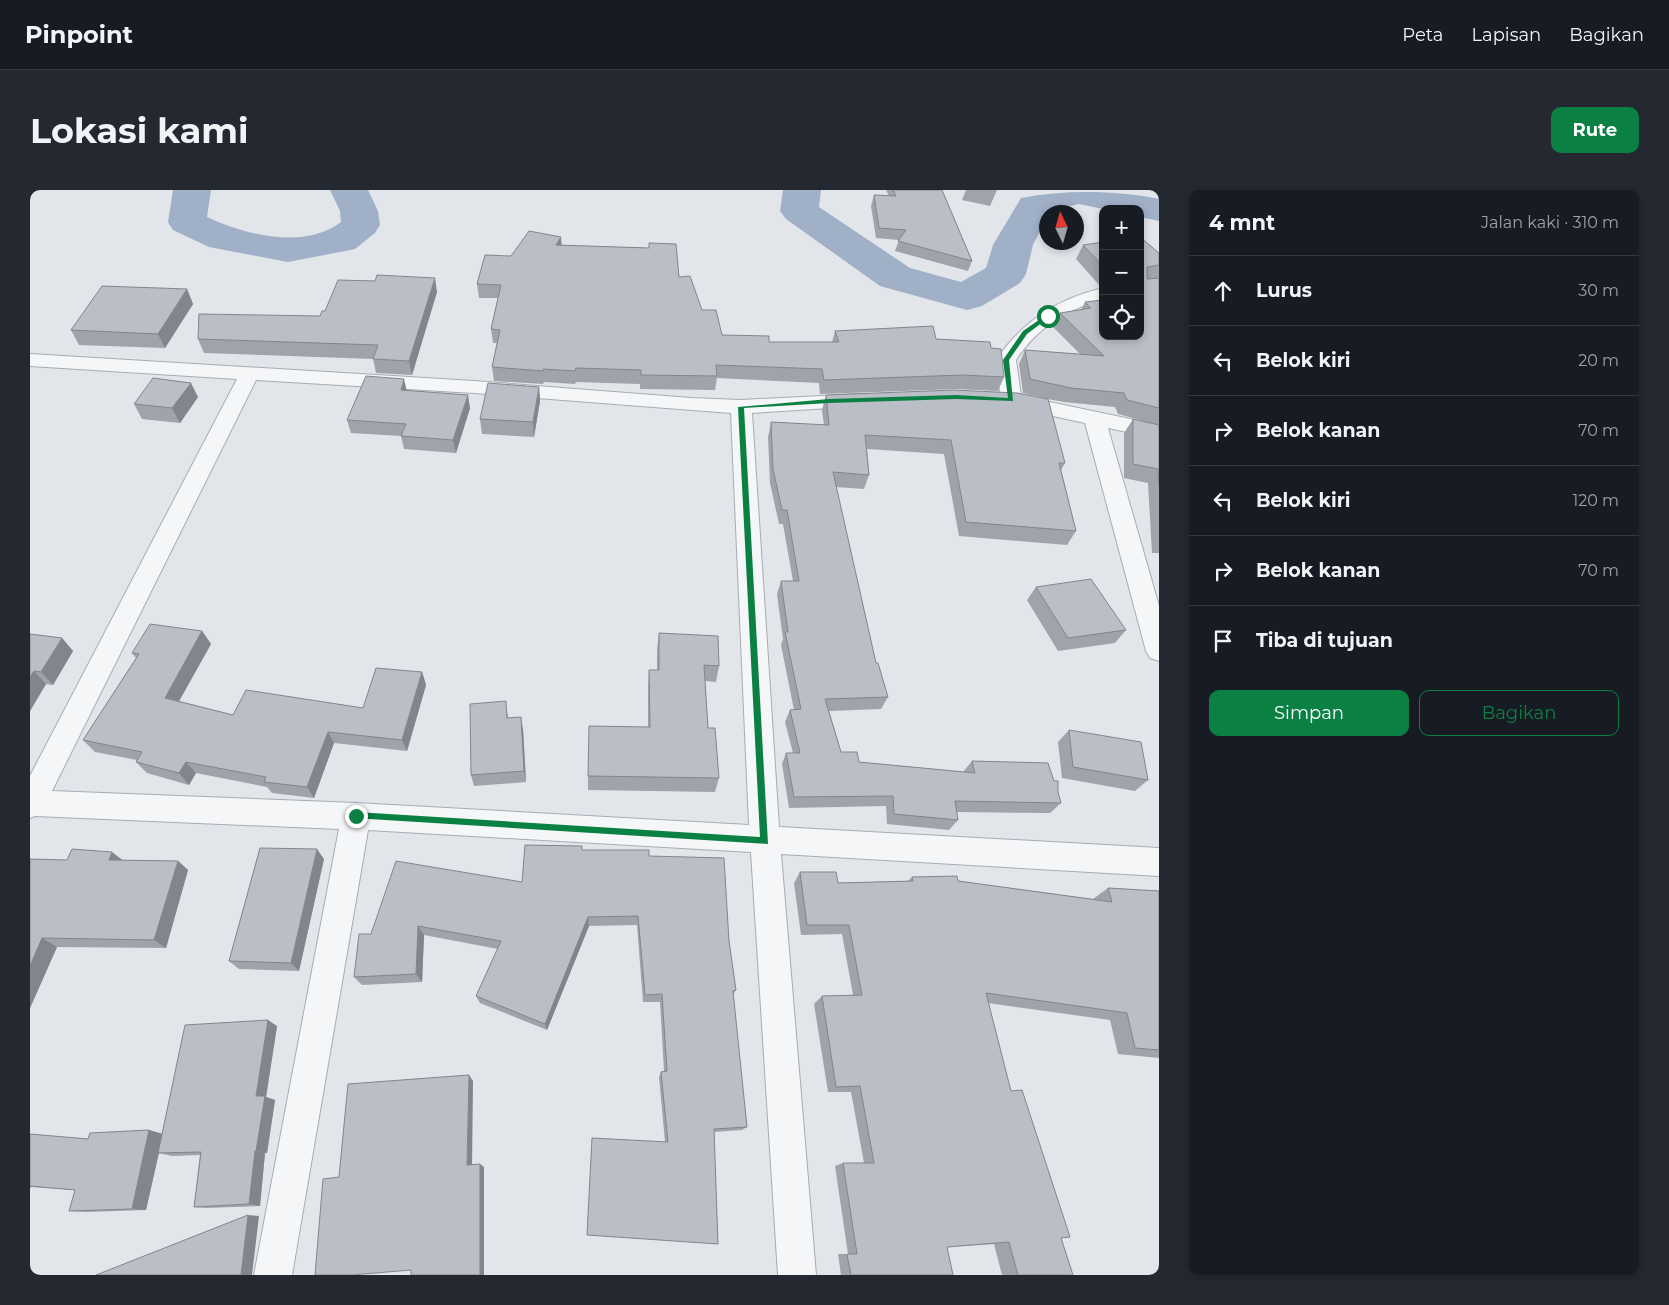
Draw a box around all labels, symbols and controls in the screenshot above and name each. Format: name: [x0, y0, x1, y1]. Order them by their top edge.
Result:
text: Pinpoint: [25, 20, 133, 49]
text: Peta: [1402, 24, 1443, 46]
text: Lapisan: [1471, 24, 1541, 46]
text: Bagikan: [1569, 24, 1644, 46]
button: Rute: [1551, 107, 1639, 153]
text: Lokasi kami: [30, 109, 249, 152]
north arrow: [1039, 205, 1084, 250]
map controls: [1099, 205, 1144, 340]
button: +: [1099, 205, 1144, 250]
text: 4 mnt: [1209, 210, 1275, 235]
text: Jalan kaki · 310 m: [1481, 213, 1619, 232]
button: −: [1099, 250, 1144, 295]
icon: ahead: [1209, 277, 1237, 305]
text: Lurus: [1256, 279, 1312, 302]
text: 30 m: [1578, 281, 1619, 300]
button: locate: [1099, 295, 1144, 340]
route start: [1037, 305, 1060, 328]
icon: left: [1209, 347, 1237, 375]
text: Belok kiri: [1256, 349, 1351, 372]
text: 20 m: [1578, 351, 1619, 370]
icon: right: [1209, 417, 1237, 445]
text: Belok kanan: [1256, 419, 1380, 442]
text: 70 m: [1578, 421, 1619, 440]
icon: left: [1209, 487, 1237, 515]
text: Belok kiri: [1256, 489, 1351, 512]
text: 120 m: [1572, 491, 1619, 510]
icon: right: [1209, 557, 1237, 585]
text: Belok kanan: [1256, 559, 1380, 582]
text: 70 m: [1578, 561, 1619, 580]
icon: arrive: [1209, 627, 1237, 655]
text: Tiba di tujuan: [1256, 629, 1393, 652]
button: Simpan: [1209, 690, 1409, 736]
button: Bagikan: [1419, 690, 1619, 736]
route end: [345, 805, 368, 828]

